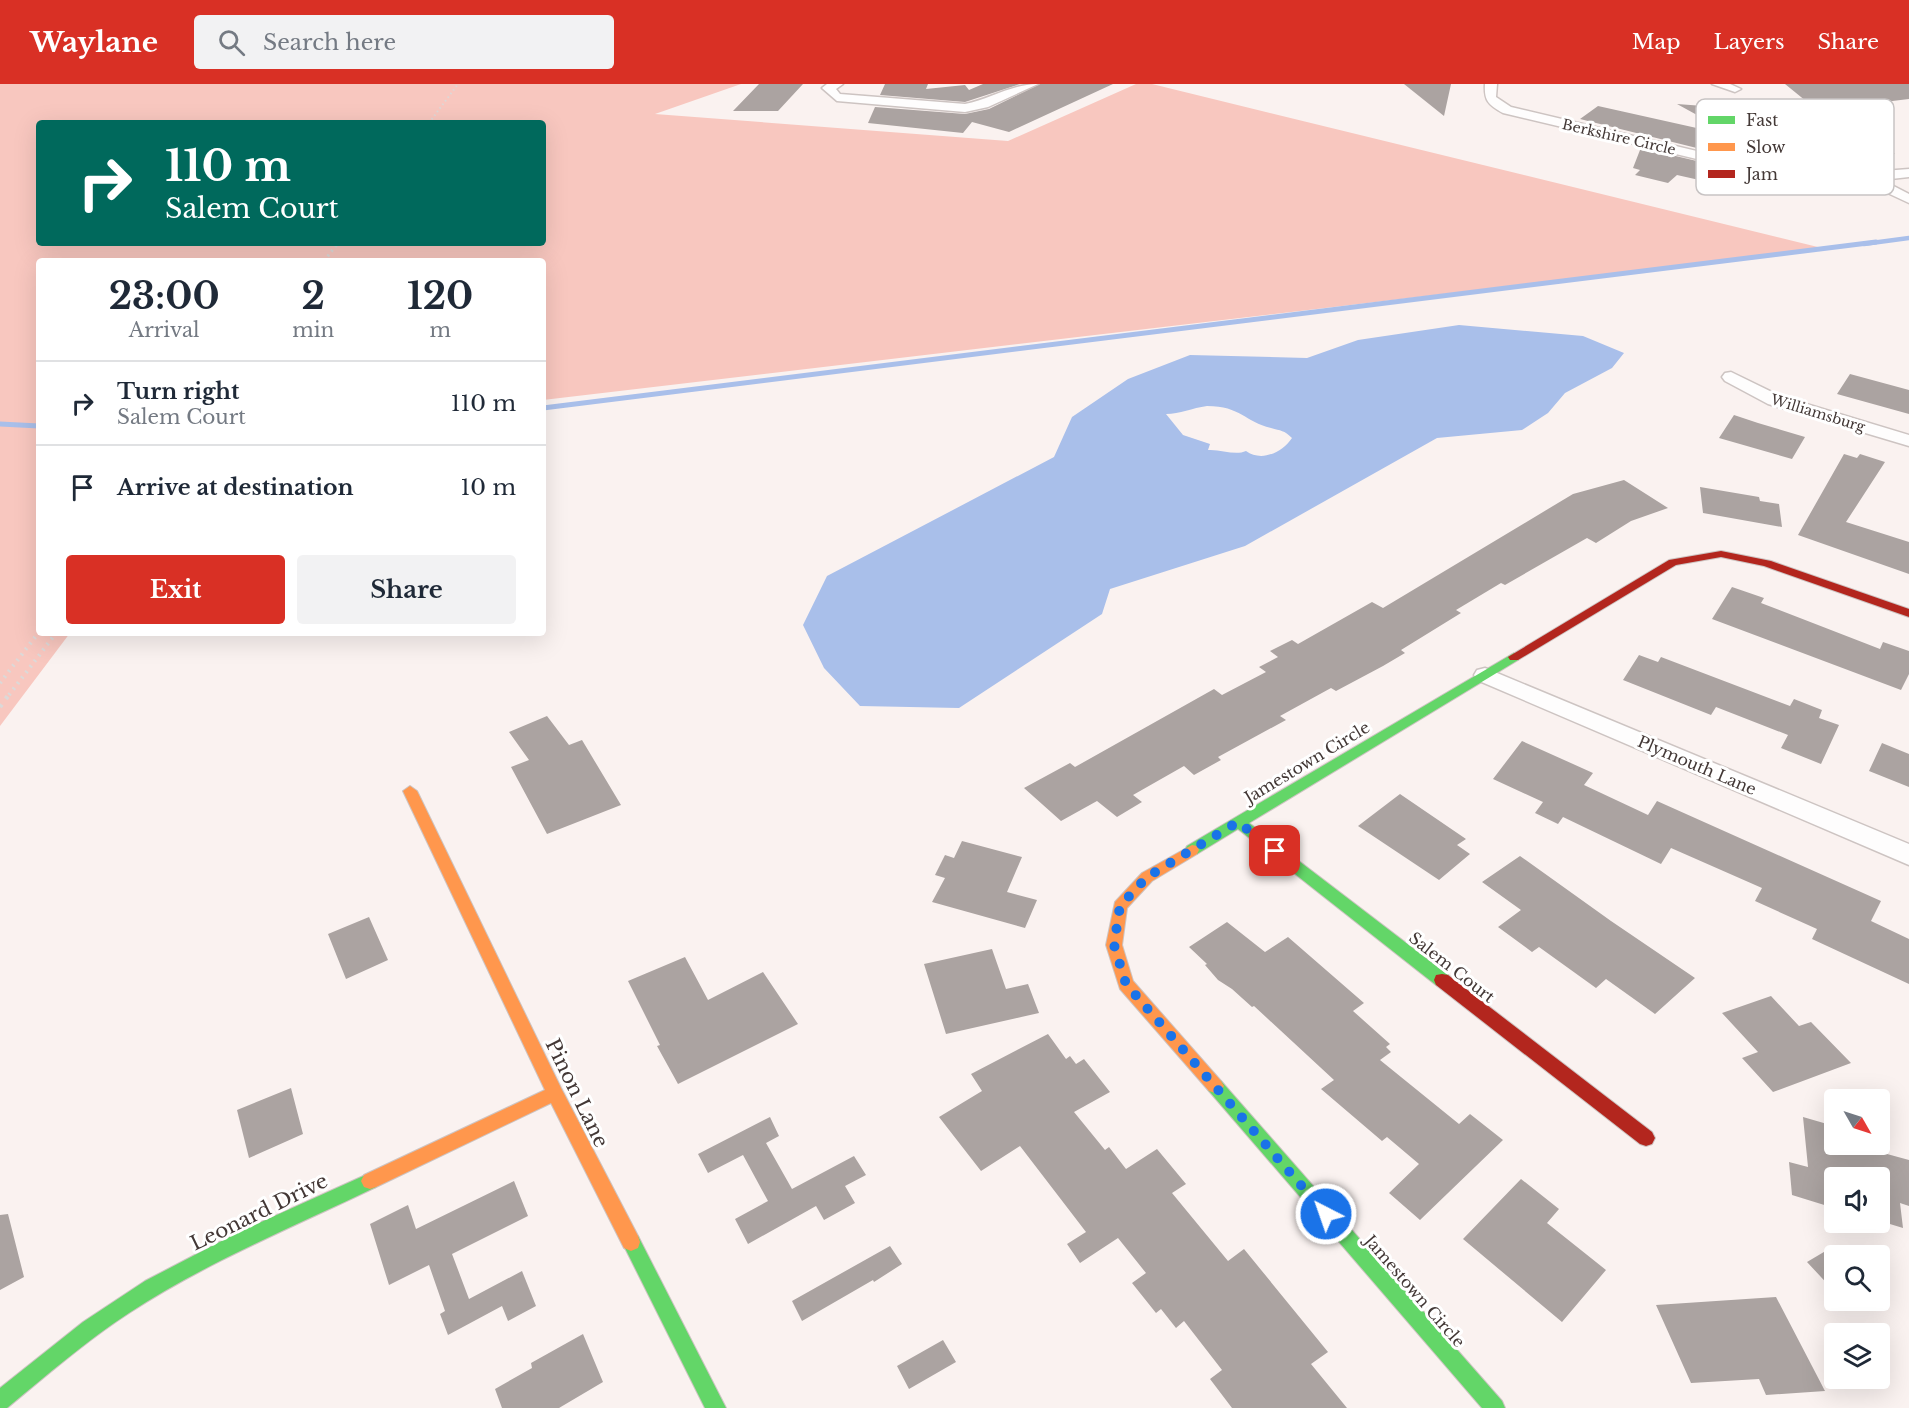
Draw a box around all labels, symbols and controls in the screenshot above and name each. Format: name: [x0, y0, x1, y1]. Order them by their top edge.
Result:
search box: [194, 15, 614, 69]
text: Waylane: [30, 25, 158, 60]
icon: search: [215, 26, 248, 59]
text: Search here: [263, 29, 396, 56]
text: Map: [1632, 29, 1681, 55]
text: Layers: [1714, 29, 1785, 55]
text: Share: [1818, 29, 1879, 55]
legend: [1696, 99, 1894, 195]
text: Fast: [1746, 110, 1778, 130]
street label: Berkshire Circle: [1560, 115, 1678, 159]
text: Slow: [1746, 137, 1786, 157]
text: 110 m: [165, 140, 291, 192]
icon: right: [66, 144, 144, 222]
text: Jam: [1744, 164, 1778, 184]
text: Salem Court: [165, 192, 339, 225]
text: 23:00: [109, 274, 220, 319]
text: 2: [302, 274, 325, 319]
text: 120: [407, 274, 473, 319]
text: Arrival: [129, 318, 200, 342]
text: min: [292, 318, 334, 342]
text: m: [429, 318, 451, 342]
text: Turn right: [117, 378, 239, 405]
icon: right: [66, 387, 99, 420]
text: 110 m: [451, 390, 516, 417]
street label: Williamsburg: [1768, 390, 1868, 436]
text: Salem Court: [117, 405, 246, 429]
icon: arrive: [66, 471, 99, 504]
text: Arrive at destination: [117, 474, 354, 501]
text: 10 m: [461, 474, 516, 501]
button: Exit: [66, 555, 285, 624]
button: Share: [297, 555, 516, 624]
street label: Jamestown Circle: [1239, 717, 1373, 808]
street label: Plymouth Lane: [1635, 731, 1759, 799]
pin: [1249, 825, 1300, 876]
icon: arrive: [1258, 834, 1291, 867]
street label: Salem Court: [1405, 927, 1499, 1007]
street label: Pinon Lane: [540, 1035, 614, 1151]
north arrow: [1824, 1089, 1890, 1155]
map controls: [1824, 1089, 1890, 1389]
button: sound: [1824, 1167, 1890, 1233]
street label: Leonard Drive: [186, 1168, 332, 1256]
position arrow: [1294, 1182, 1358, 1246]
street label: Jamestown Circle: [1359, 1229, 1469, 1351]
button: search: [1824, 1245, 1890, 1311]
button: layers: [1824, 1323, 1890, 1389]

